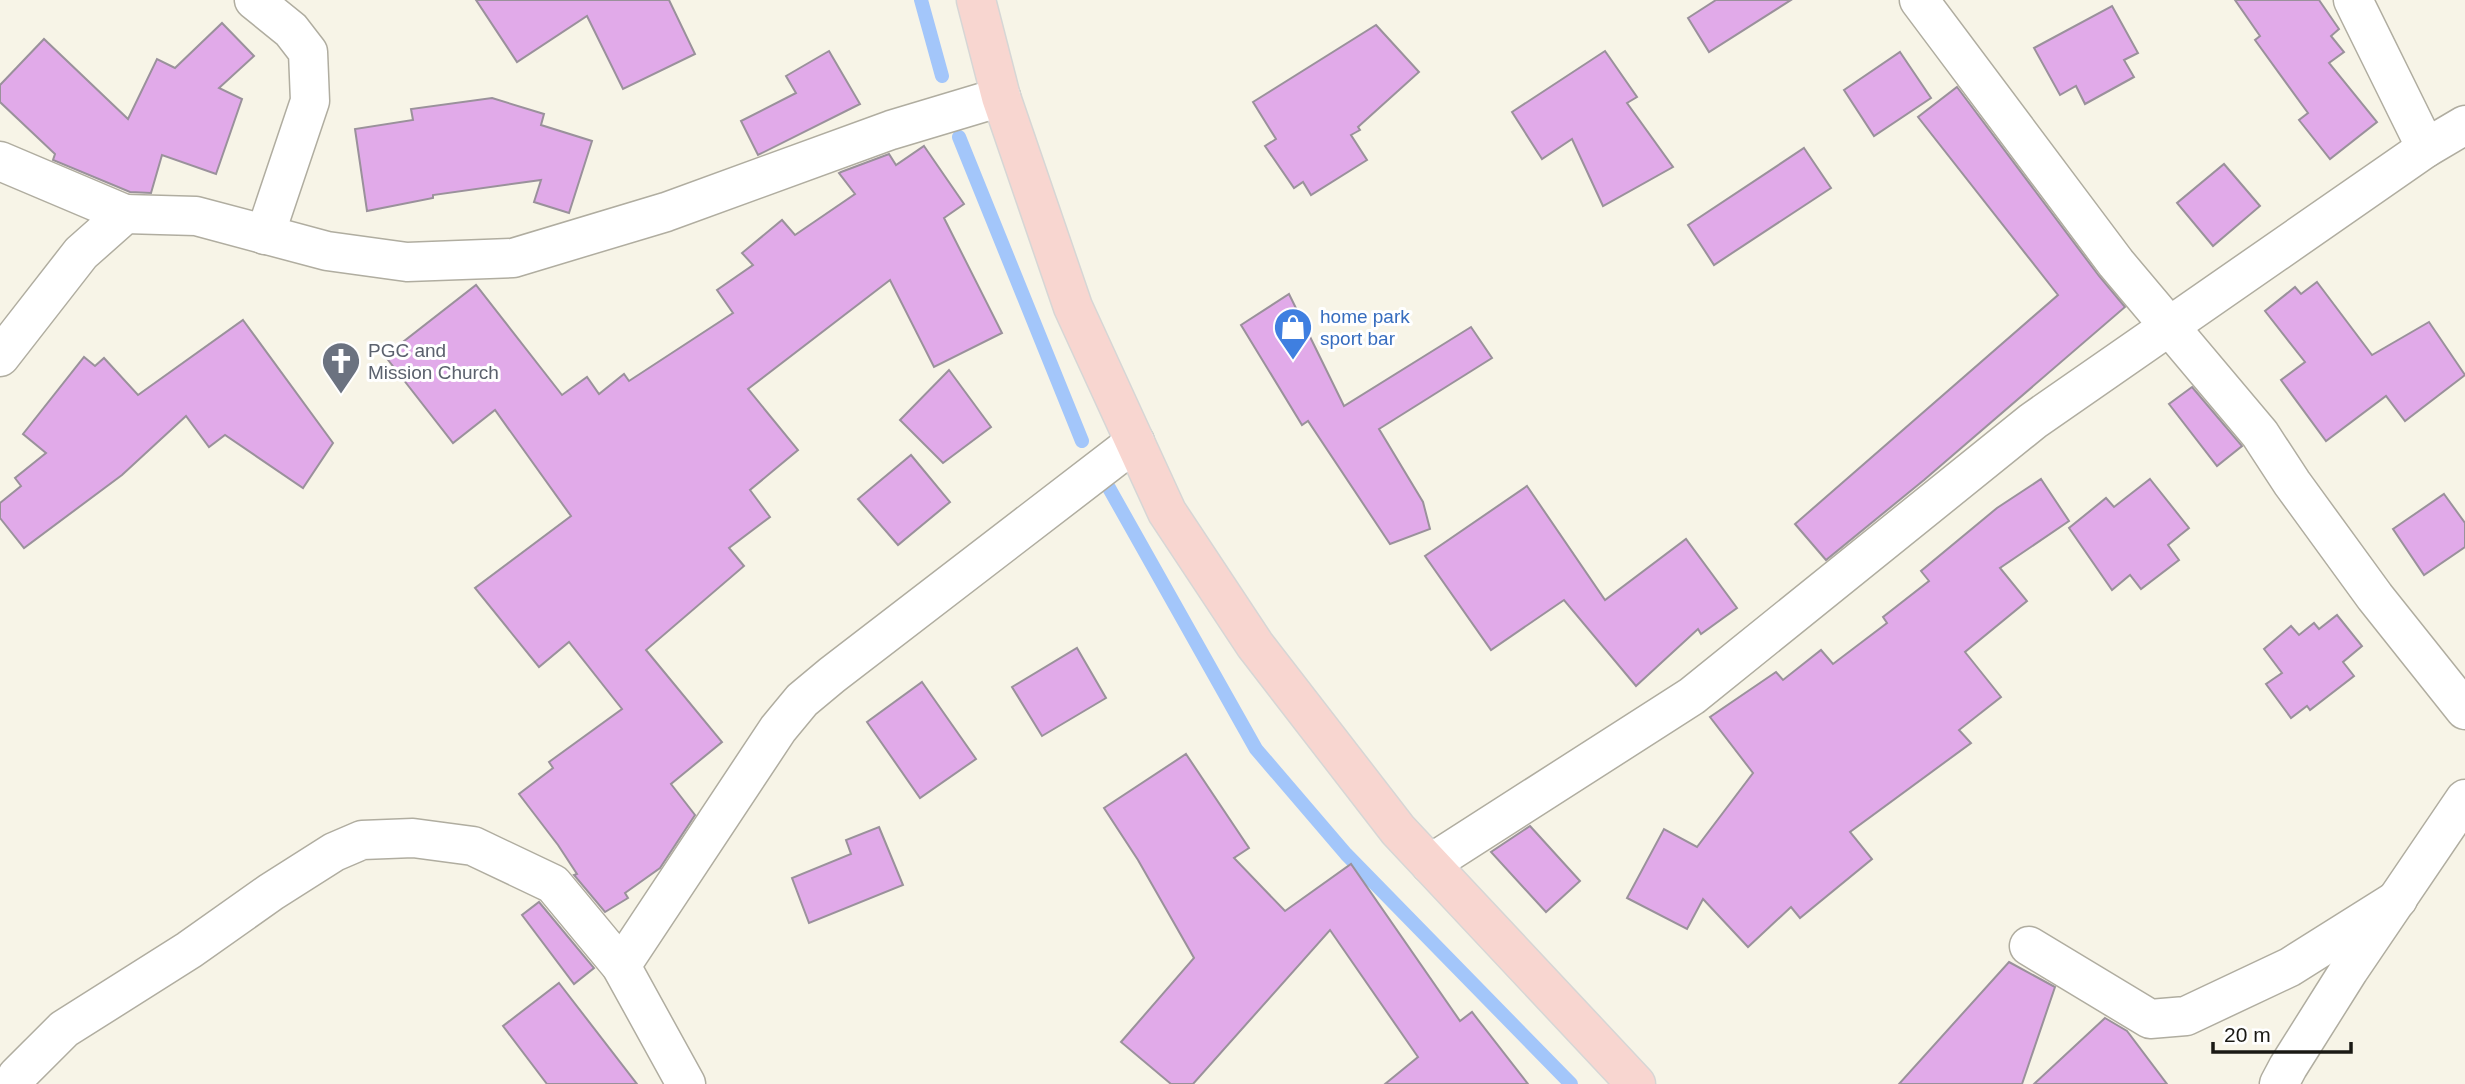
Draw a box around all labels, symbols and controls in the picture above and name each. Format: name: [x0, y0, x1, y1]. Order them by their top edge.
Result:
shop icon: home park sport bar: [1272, 306, 1314, 361]
place label: home park sport bar: [1320, 306, 1410, 349]
church icon: PGC and Mission Church: [320, 340, 362, 395]
place label: PGC and Mission Church: [368, 340, 499, 383]
scale bar: [2213, 1010, 2351, 1054]
text: 20 m: [2224, 1023, 2271, 1046]

